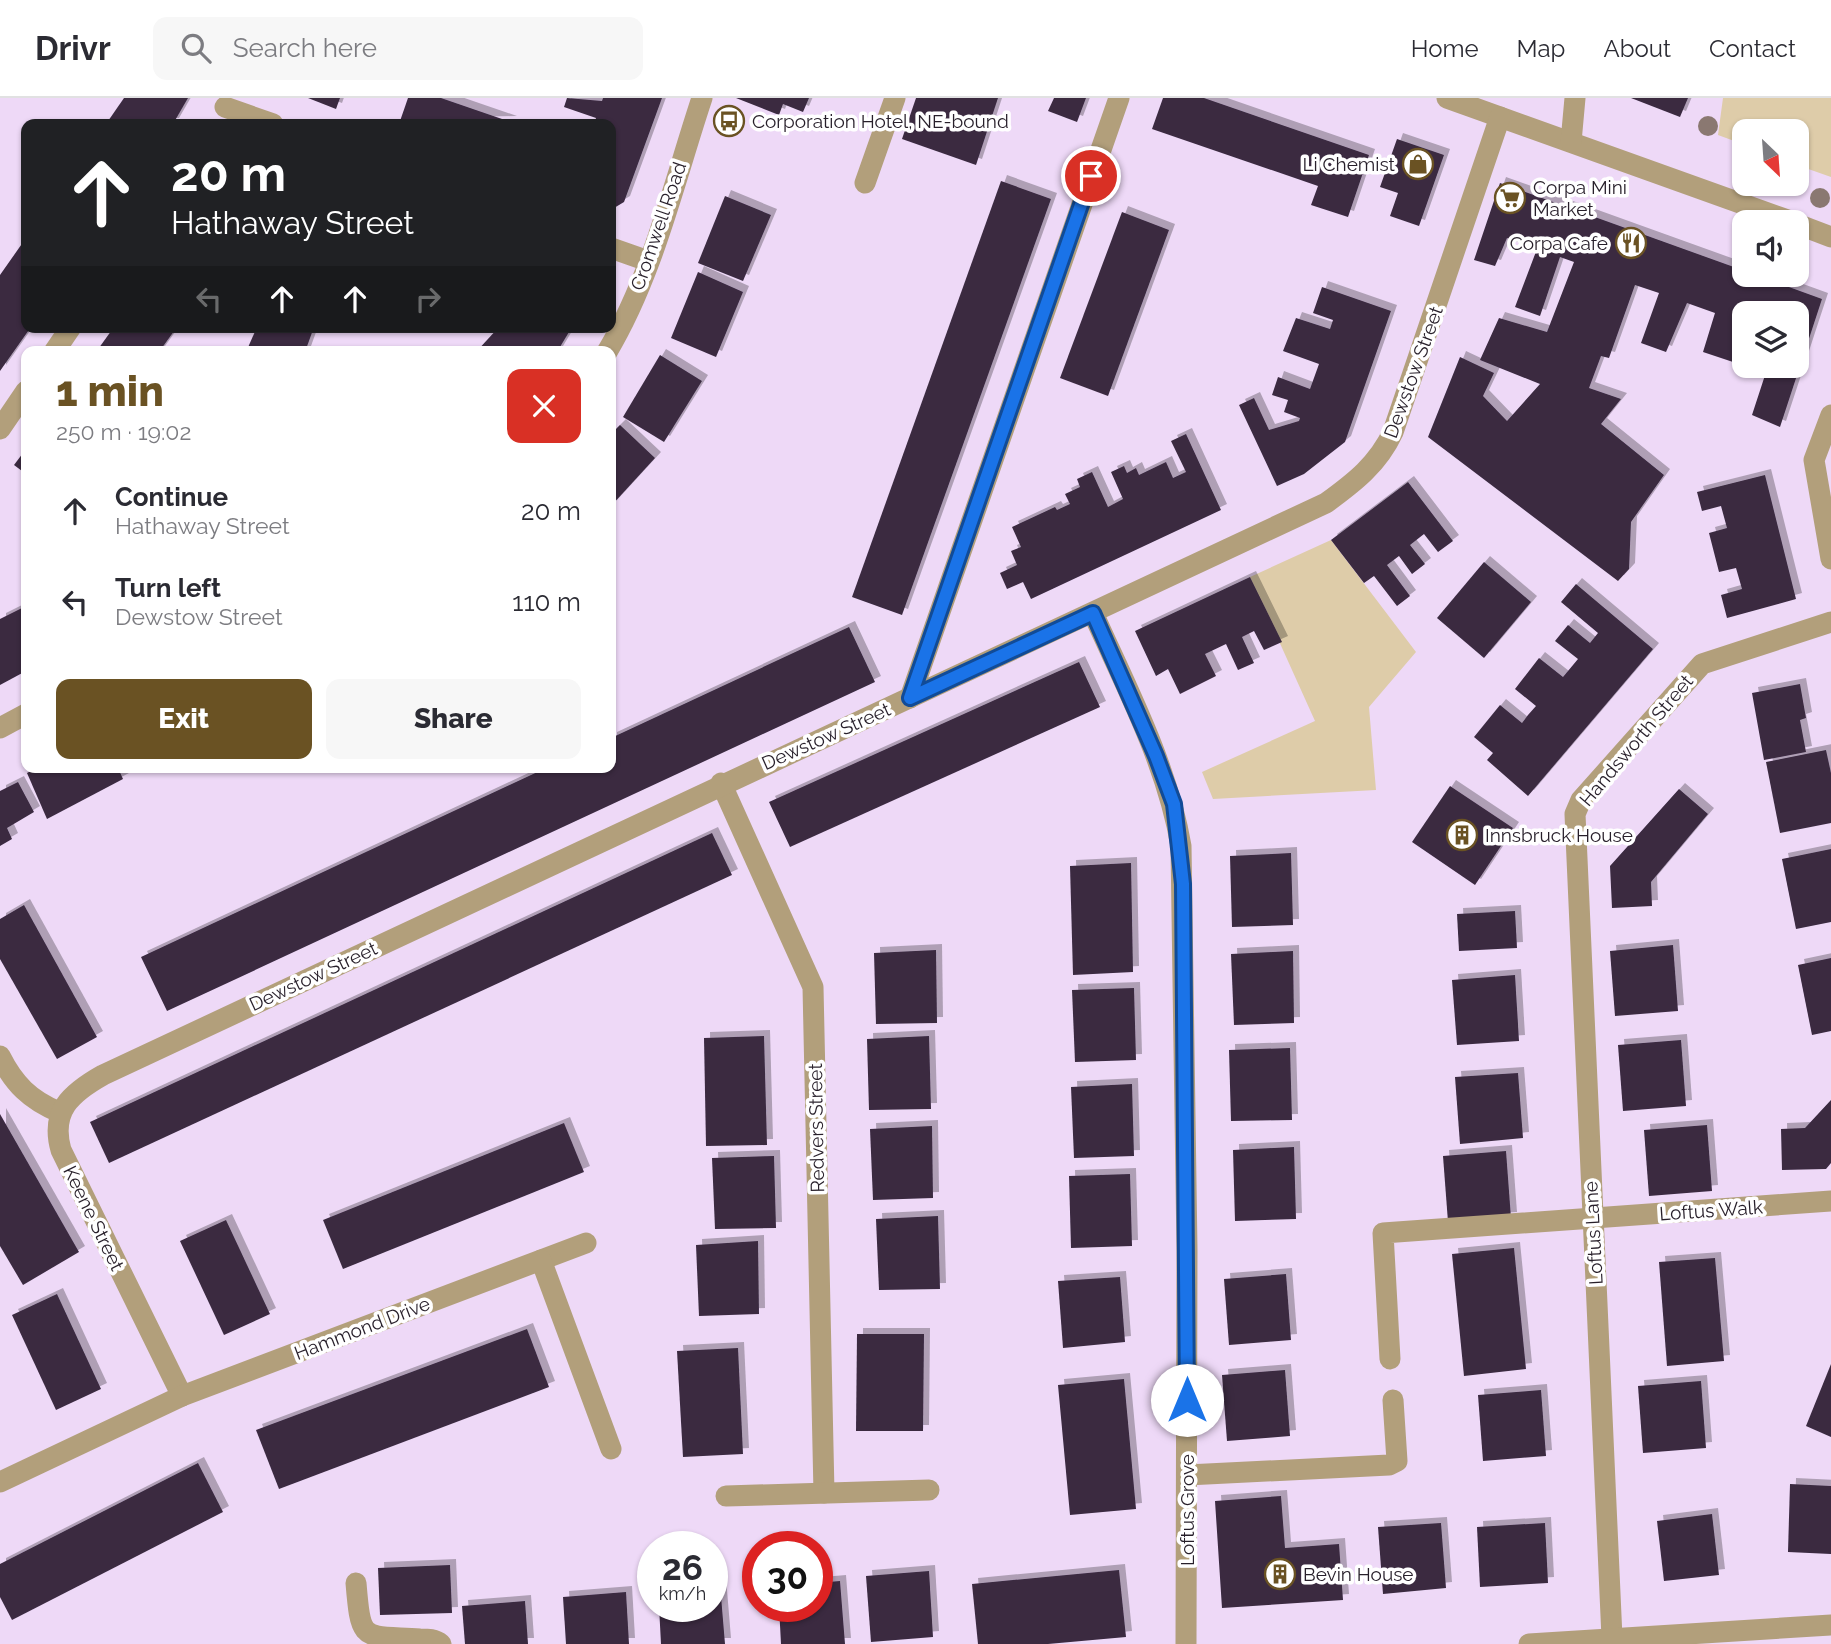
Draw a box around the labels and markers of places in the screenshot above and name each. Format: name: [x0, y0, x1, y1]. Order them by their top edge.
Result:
bus stop icon: Corporation Hotel, NE-bound: [712, 104, 746, 138]
place label: Corporation Hotel, NE-bound: [752, 110, 1009, 132]
pin: [1061, 146, 1121, 206]
shop icon: Li Chemist: [1401, 147, 1435, 181]
place label: Li Chemist: [1303, 153, 1396, 175]
place label: Corpa Mini Market: [1533, 176, 1627, 220]
supermarket icon: Corpa Mini Market: [1493, 181, 1527, 215]
restaurant icon: Corpa Cafe: [1614, 226, 1648, 260]
place label: Corpa Cafe: [1510, 232, 1608, 254]
building icon: Innsbruck House: [1445, 818, 1479, 852]
place label: Innsbruck House: [1485, 824, 1633, 846]
building icon: Bevin House: [1263, 1557, 1297, 1591]
place label: Bevin House: [1303, 1563, 1414, 1585]

